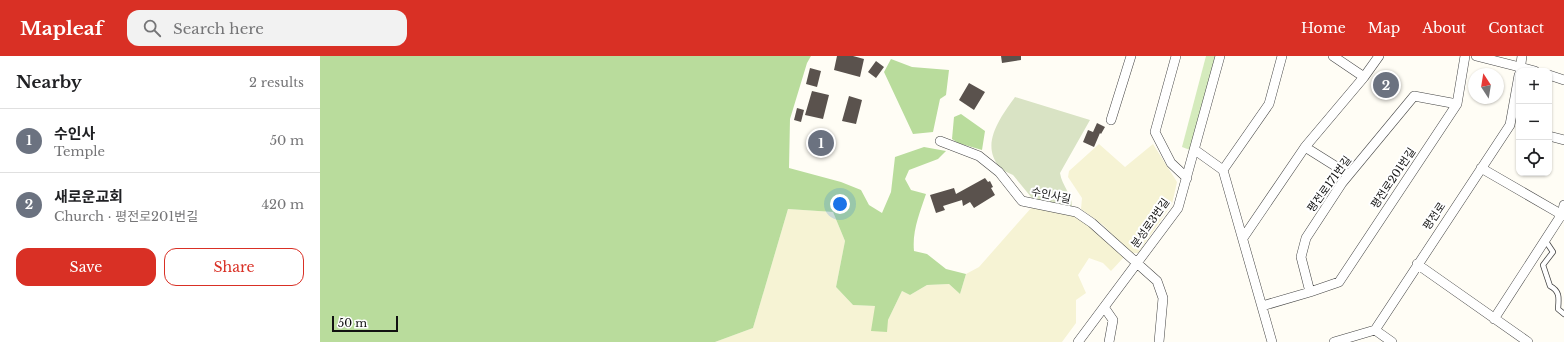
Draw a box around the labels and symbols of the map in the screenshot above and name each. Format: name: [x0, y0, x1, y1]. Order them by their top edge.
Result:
north arrow: [1468, 68, 1504, 104]
pin: 2: [1373, 70, 1399, 100]
pin: 1: [808, 128, 834, 158]
street label: 평전로201번길: [1368, 145, 1418, 211]
street label: 평전로171번길: [1304, 153, 1354, 215]
street label: 수인사길: [1030, 184, 1072, 206]
your location: [830, 194, 850, 214]
street label: 분성로3번길: [1128, 195, 1172, 251]
street label: 평전로: [1420, 199, 1448, 233]
scale bar: [332, 314, 398, 333]

